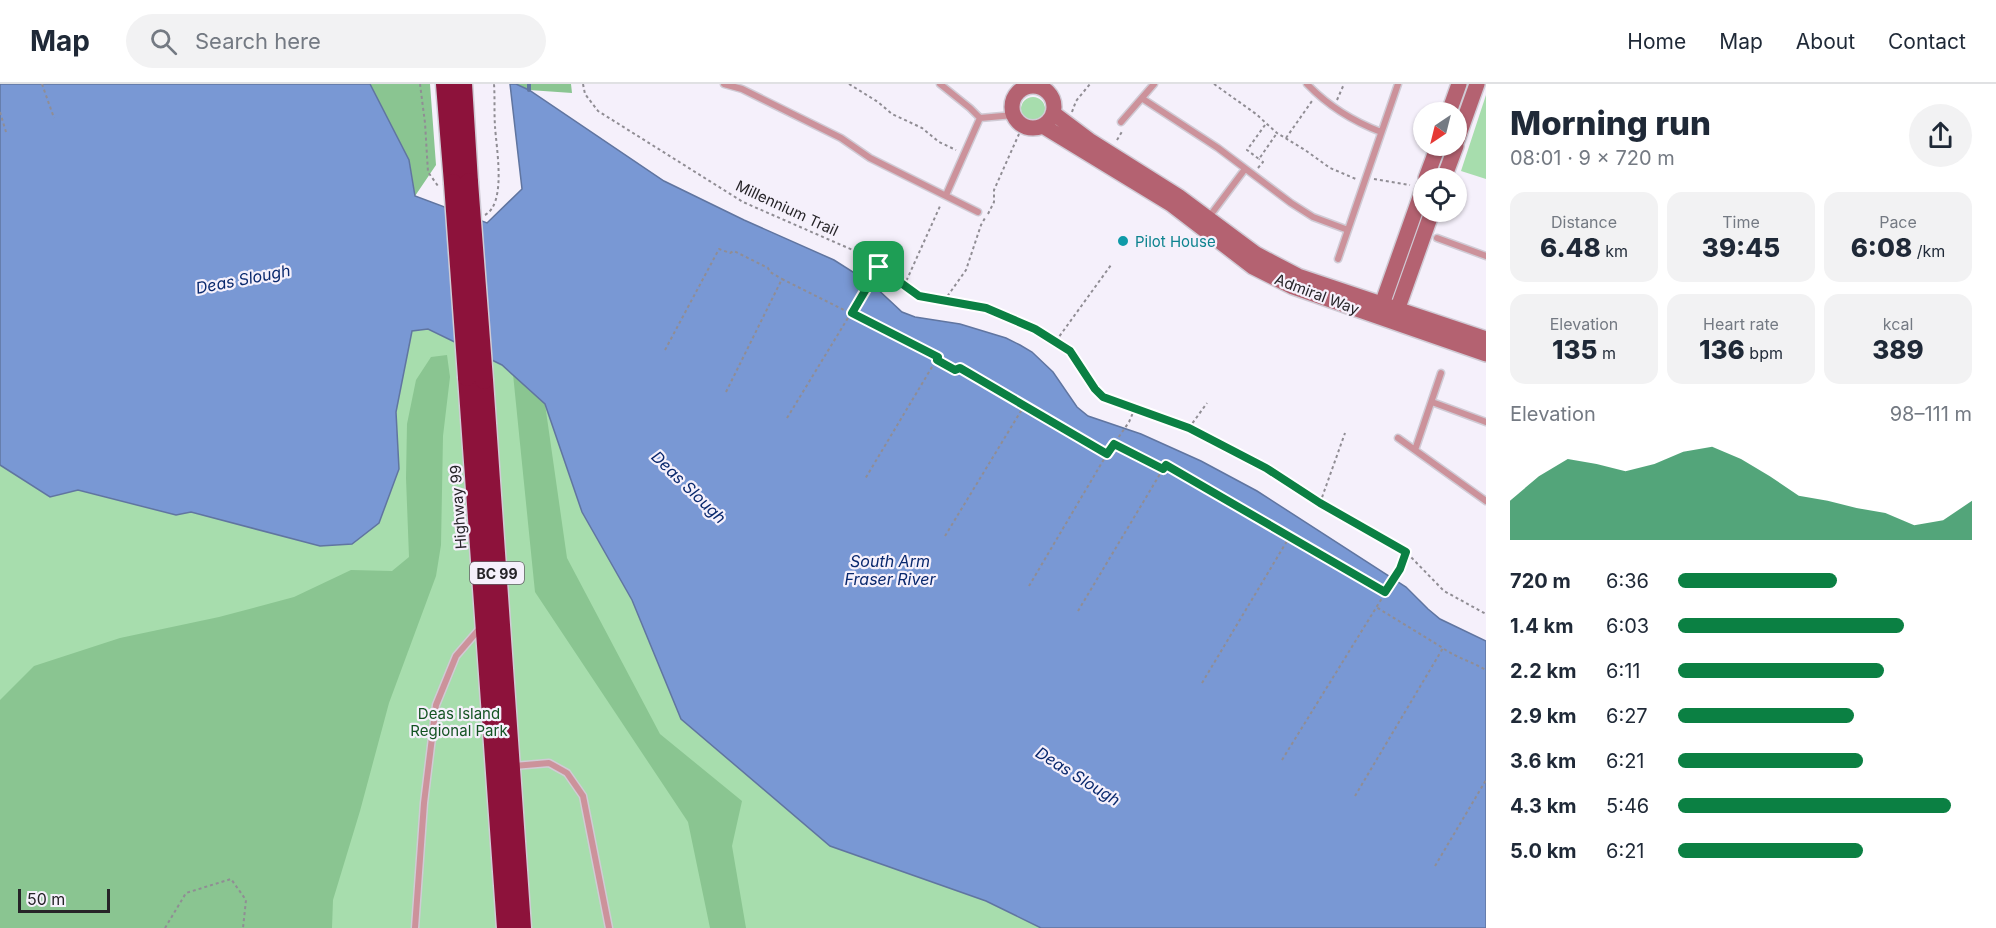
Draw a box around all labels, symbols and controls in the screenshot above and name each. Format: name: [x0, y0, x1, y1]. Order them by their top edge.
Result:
search box: [126, 14, 546, 68]
text: Map: [30, 24, 90, 58]
icon: search: [147, 25, 180, 58]
text: Search here: [195, 28, 321, 54]
text: Home: [1627, 29, 1686, 54]
text: Map: [1719, 29, 1763, 54]
text: About: [1796, 29, 1855, 54]
text: Contact: [1888, 29, 1966, 54]
north arrow: [1413, 102, 1467, 156]
map controls: [1413, 102, 1467, 222]
text: Morning run: [1510, 103, 1711, 143]
button: share: [1909, 104, 1972, 167]
text: 08:01 · 9 × 720 m: [1510, 146, 1675, 170]
button: locate: [1413, 168, 1467, 222]
street label: Millennium Trail: [733, 176, 841, 240]
text: Distance: [1551, 212, 1617, 232]
text: Time: [1722, 212, 1760, 232]
text: Pace: [1879, 212, 1917, 232]
place label: Pilot House: [1135, 232, 1216, 251]
text: 6.48: [1540, 232, 1601, 263]
text: 39:45: [1702, 232, 1780, 263]
text: 6:08: [1851, 232, 1912, 263]
marker: Pilot House: [1116, 234, 1130, 248]
pin: [853, 241, 904, 292]
text: km: [1601, 241, 1628, 261]
text: /km: [1912, 241, 1945, 261]
icon: arrive: [862, 250, 895, 283]
water label: Deas Slough: [194, 260, 292, 298]
street label: Admiral Way: [1272, 269, 1362, 319]
text: Elevation: [1550, 314, 1618, 334]
text: Heart rate: [1703, 314, 1779, 334]
text: kcal: [1883, 314, 1913, 334]
text: 135: [1552, 334, 1597, 365]
text: 136: [1699, 334, 1745, 365]
text: 389: [1872, 334, 1924, 365]
text: m: [1597, 343, 1616, 363]
text: bpm: [1745, 343, 1783, 363]
text: Elevation: [1510, 402, 1596, 426]
text: 98–111 m: [1890, 402, 1972, 426]
water label: Deas Slough: [648, 446, 730, 528]
street label: Highway 99: [446, 464, 470, 550]
water label: South Arm Fraser River: [845, 551, 936, 589]
road number: BC 99: [470, 562, 524, 584]
text: 720 m: [1510, 569, 1571, 593]
text: 6:36: [1606, 569, 1649, 593]
text: 1.4 km: [1510, 614, 1573, 638]
text: 6:03: [1606, 614, 1649, 638]
text: 2.2 km: [1510, 659, 1576, 683]
text: 6:11: [1606, 659, 1640, 683]
park label: Deas Island Regional Park: [410, 704, 508, 740]
text: 2.9 km: [1510, 704, 1577, 728]
text: 6:27: [1606, 704, 1648, 728]
water label: Deas Slough: [1032, 742, 1124, 810]
text: 3.6 km: [1510, 749, 1576, 773]
text: 6:21: [1606, 749, 1645, 773]
text: 4.3 km: [1510, 794, 1577, 818]
text: 5:46: [1606, 794, 1649, 818]
text: 5.0 km: [1510, 839, 1577, 863]
text: 6:21: [1606, 839, 1645, 863]
scale bar: [18, 886, 110, 914]
text: 50 m: [27, 889, 65, 909]

